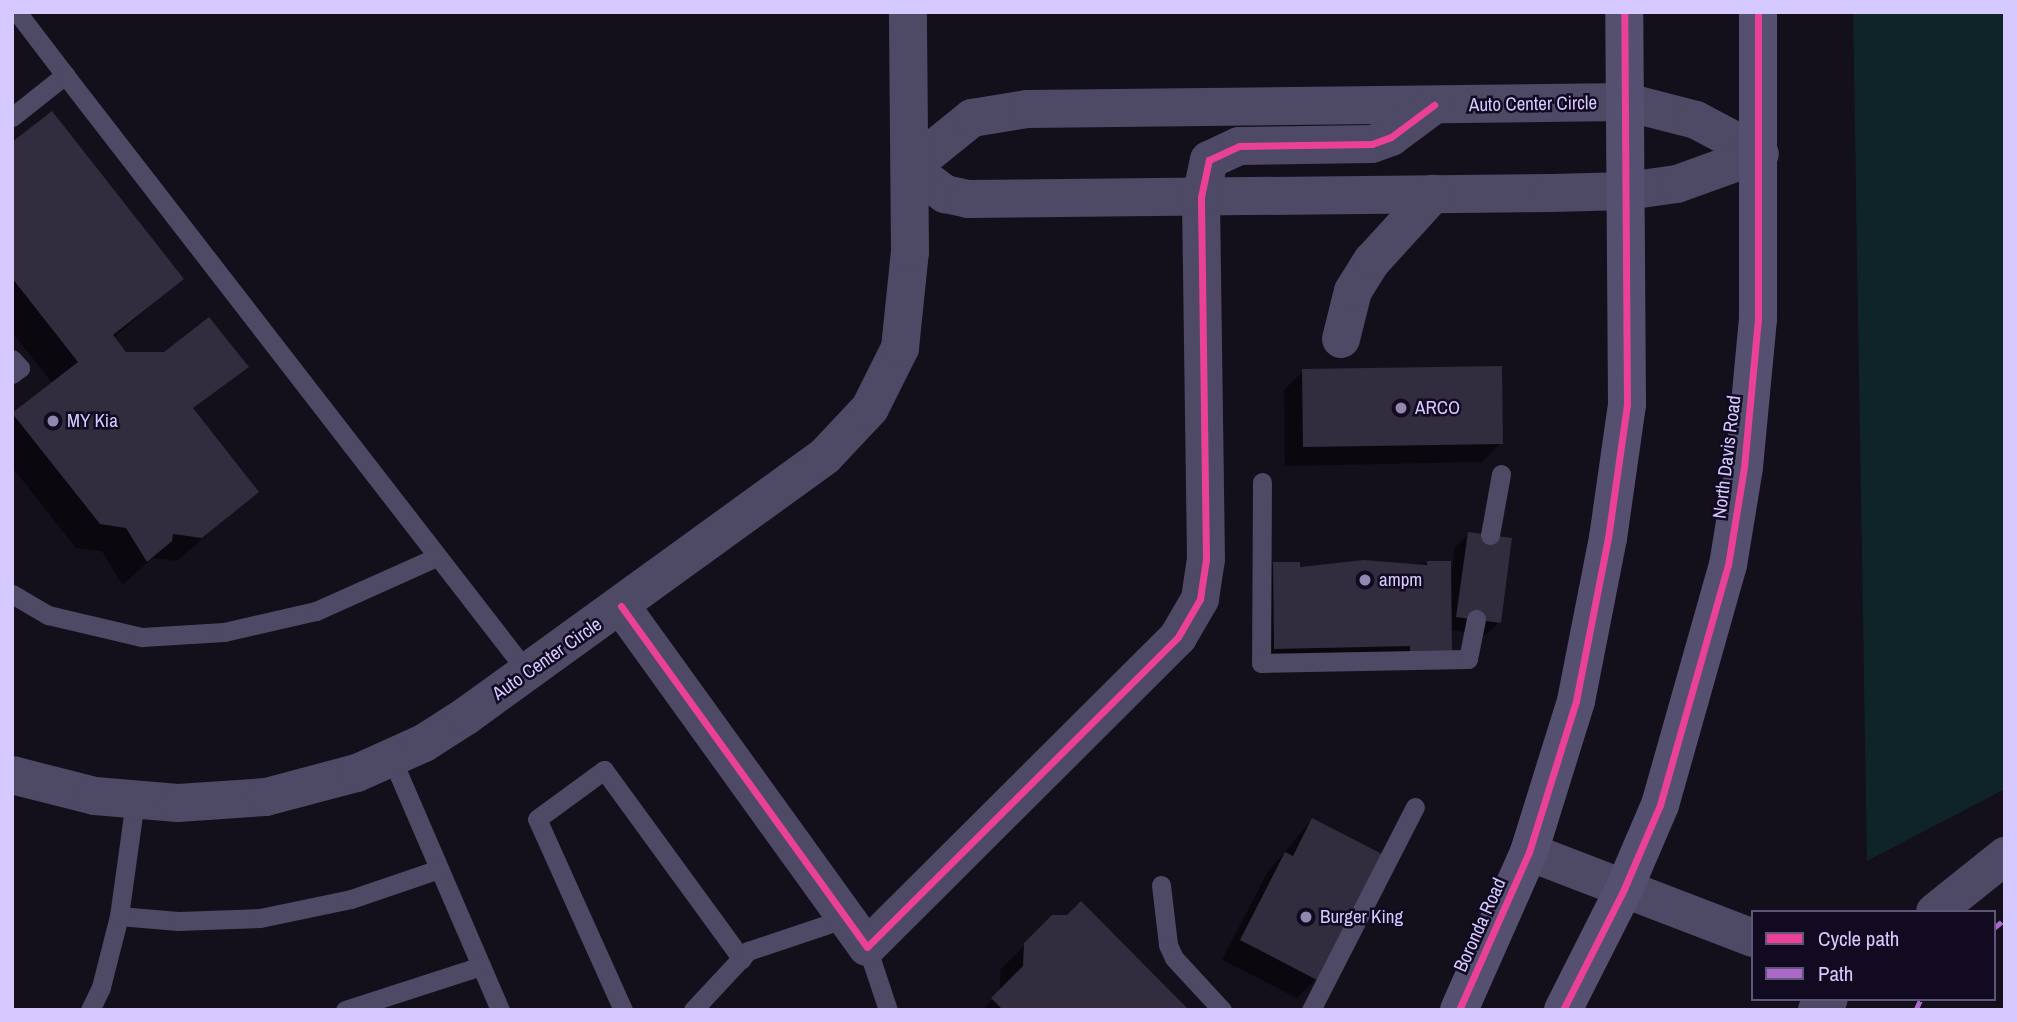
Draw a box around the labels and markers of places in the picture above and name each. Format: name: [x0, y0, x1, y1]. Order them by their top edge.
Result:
place label: ARCO: [1415, 397, 1460, 419]
marker: ARCO: [1393, 400, 1409, 416]
place label: MY Kia: [67, 410, 118, 432]
marker: MY Kia: [45, 413, 61, 429]
place label: ampm: [1379, 569, 1422, 591]
marker: ampm: [1357, 572, 1373, 588]
place label: Burger King: [1320, 906, 1403, 928]
marker: Burger King: [1298, 909, 1314, 925]

